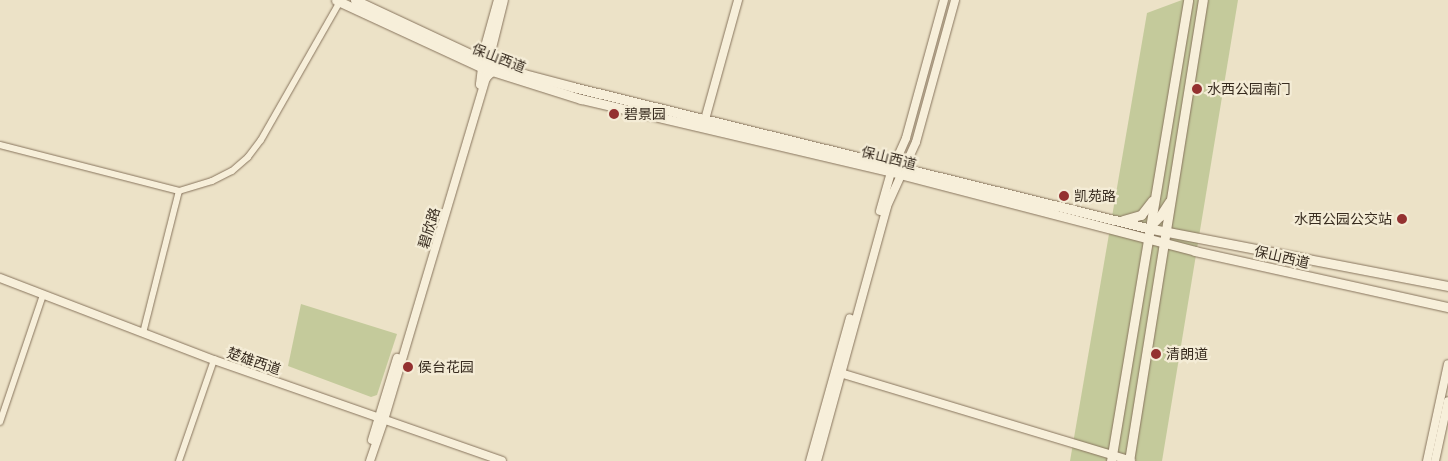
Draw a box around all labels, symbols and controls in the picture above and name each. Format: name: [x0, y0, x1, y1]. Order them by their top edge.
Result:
street label: 保山西道: [470, 40, 528, 76]
place label: 水西公园南门: [1207, 81, 1291, 97]
marker: 水西公园南门: [1191, 83, 1203, 95]
place label: 碧景园: [624, 106, 666, 122]
marker: 碧景园: [608, 108, 620, 120]
street label: 保山西道: [860, 143, 918, 173]
place label: 凯苑路: [1074, 188, 1116, 204]
marker: 凯苑路: [1058, 190, 1070, 202]
street label: 碧欣路: [415, 205, 443, 251]
place label: 水西公园公交站: [1294, 211, 1392, 227]
marker: 水西公园公交站: [1396, 213, 1408, 225]
street label: 保山西道: [1253, 243, 1311, 271]
street label: 楚雄西道: [225, 344, 283, 378]
place label: 清朗道: [1166, 346, 1208, 362]
marker: 清朗道: [1150, 348, 1162, 360]
place label: 侯台花园: [418, 359, 474, 375]
marker: 侯台花园: [402, 361, 414, 373]

